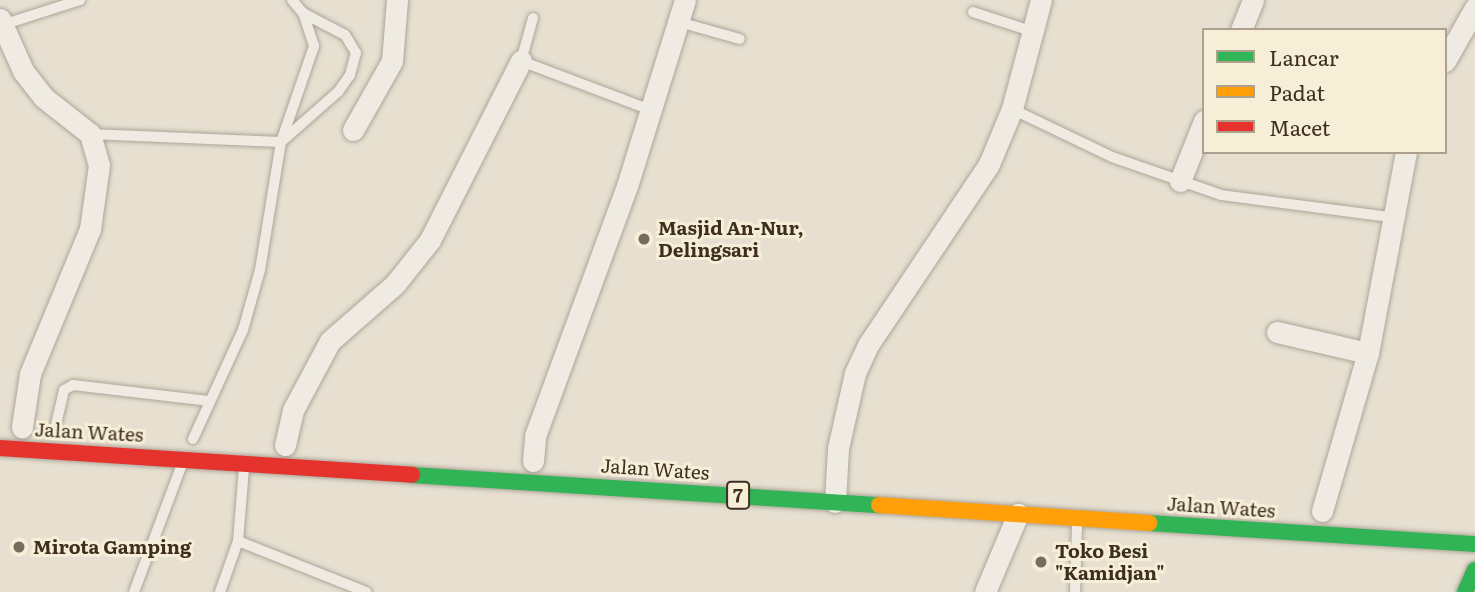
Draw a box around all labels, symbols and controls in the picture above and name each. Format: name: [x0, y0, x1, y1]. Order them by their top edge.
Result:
legend: [1202, 28, 1447, 154]
text: Lancar: [1269, 41, 1339, 72]
text: Padat: [1269, 76, 1325, 107]
text: Macet: [1269, 111, 1330, 142]
place label: Masjid An-Nur, Delingsari: [658, 217, 804, 261]
marker: Masjid An-Nur, Delingsari: [636, 231, 652, 247]
street label: Jalan Wates: [34, 418, 144, 446]
street label: Jalan Wates: [600, 454, 710, 484]
road number: 7: [726, 480, 750, 509]
street label: Jalan Wates: [1166, 492, 1276, 522]
place label: Mirota Gamping: [33, 536, 192, 558]
marker: Mirota Gamping: [11, 539, 27, 555]
place label: Toko Besi "Kamidjan": [1055, 540, 1165, 584]
marker: Toko Besi "Kamidjan": [1033, 554, 1049, 570]

